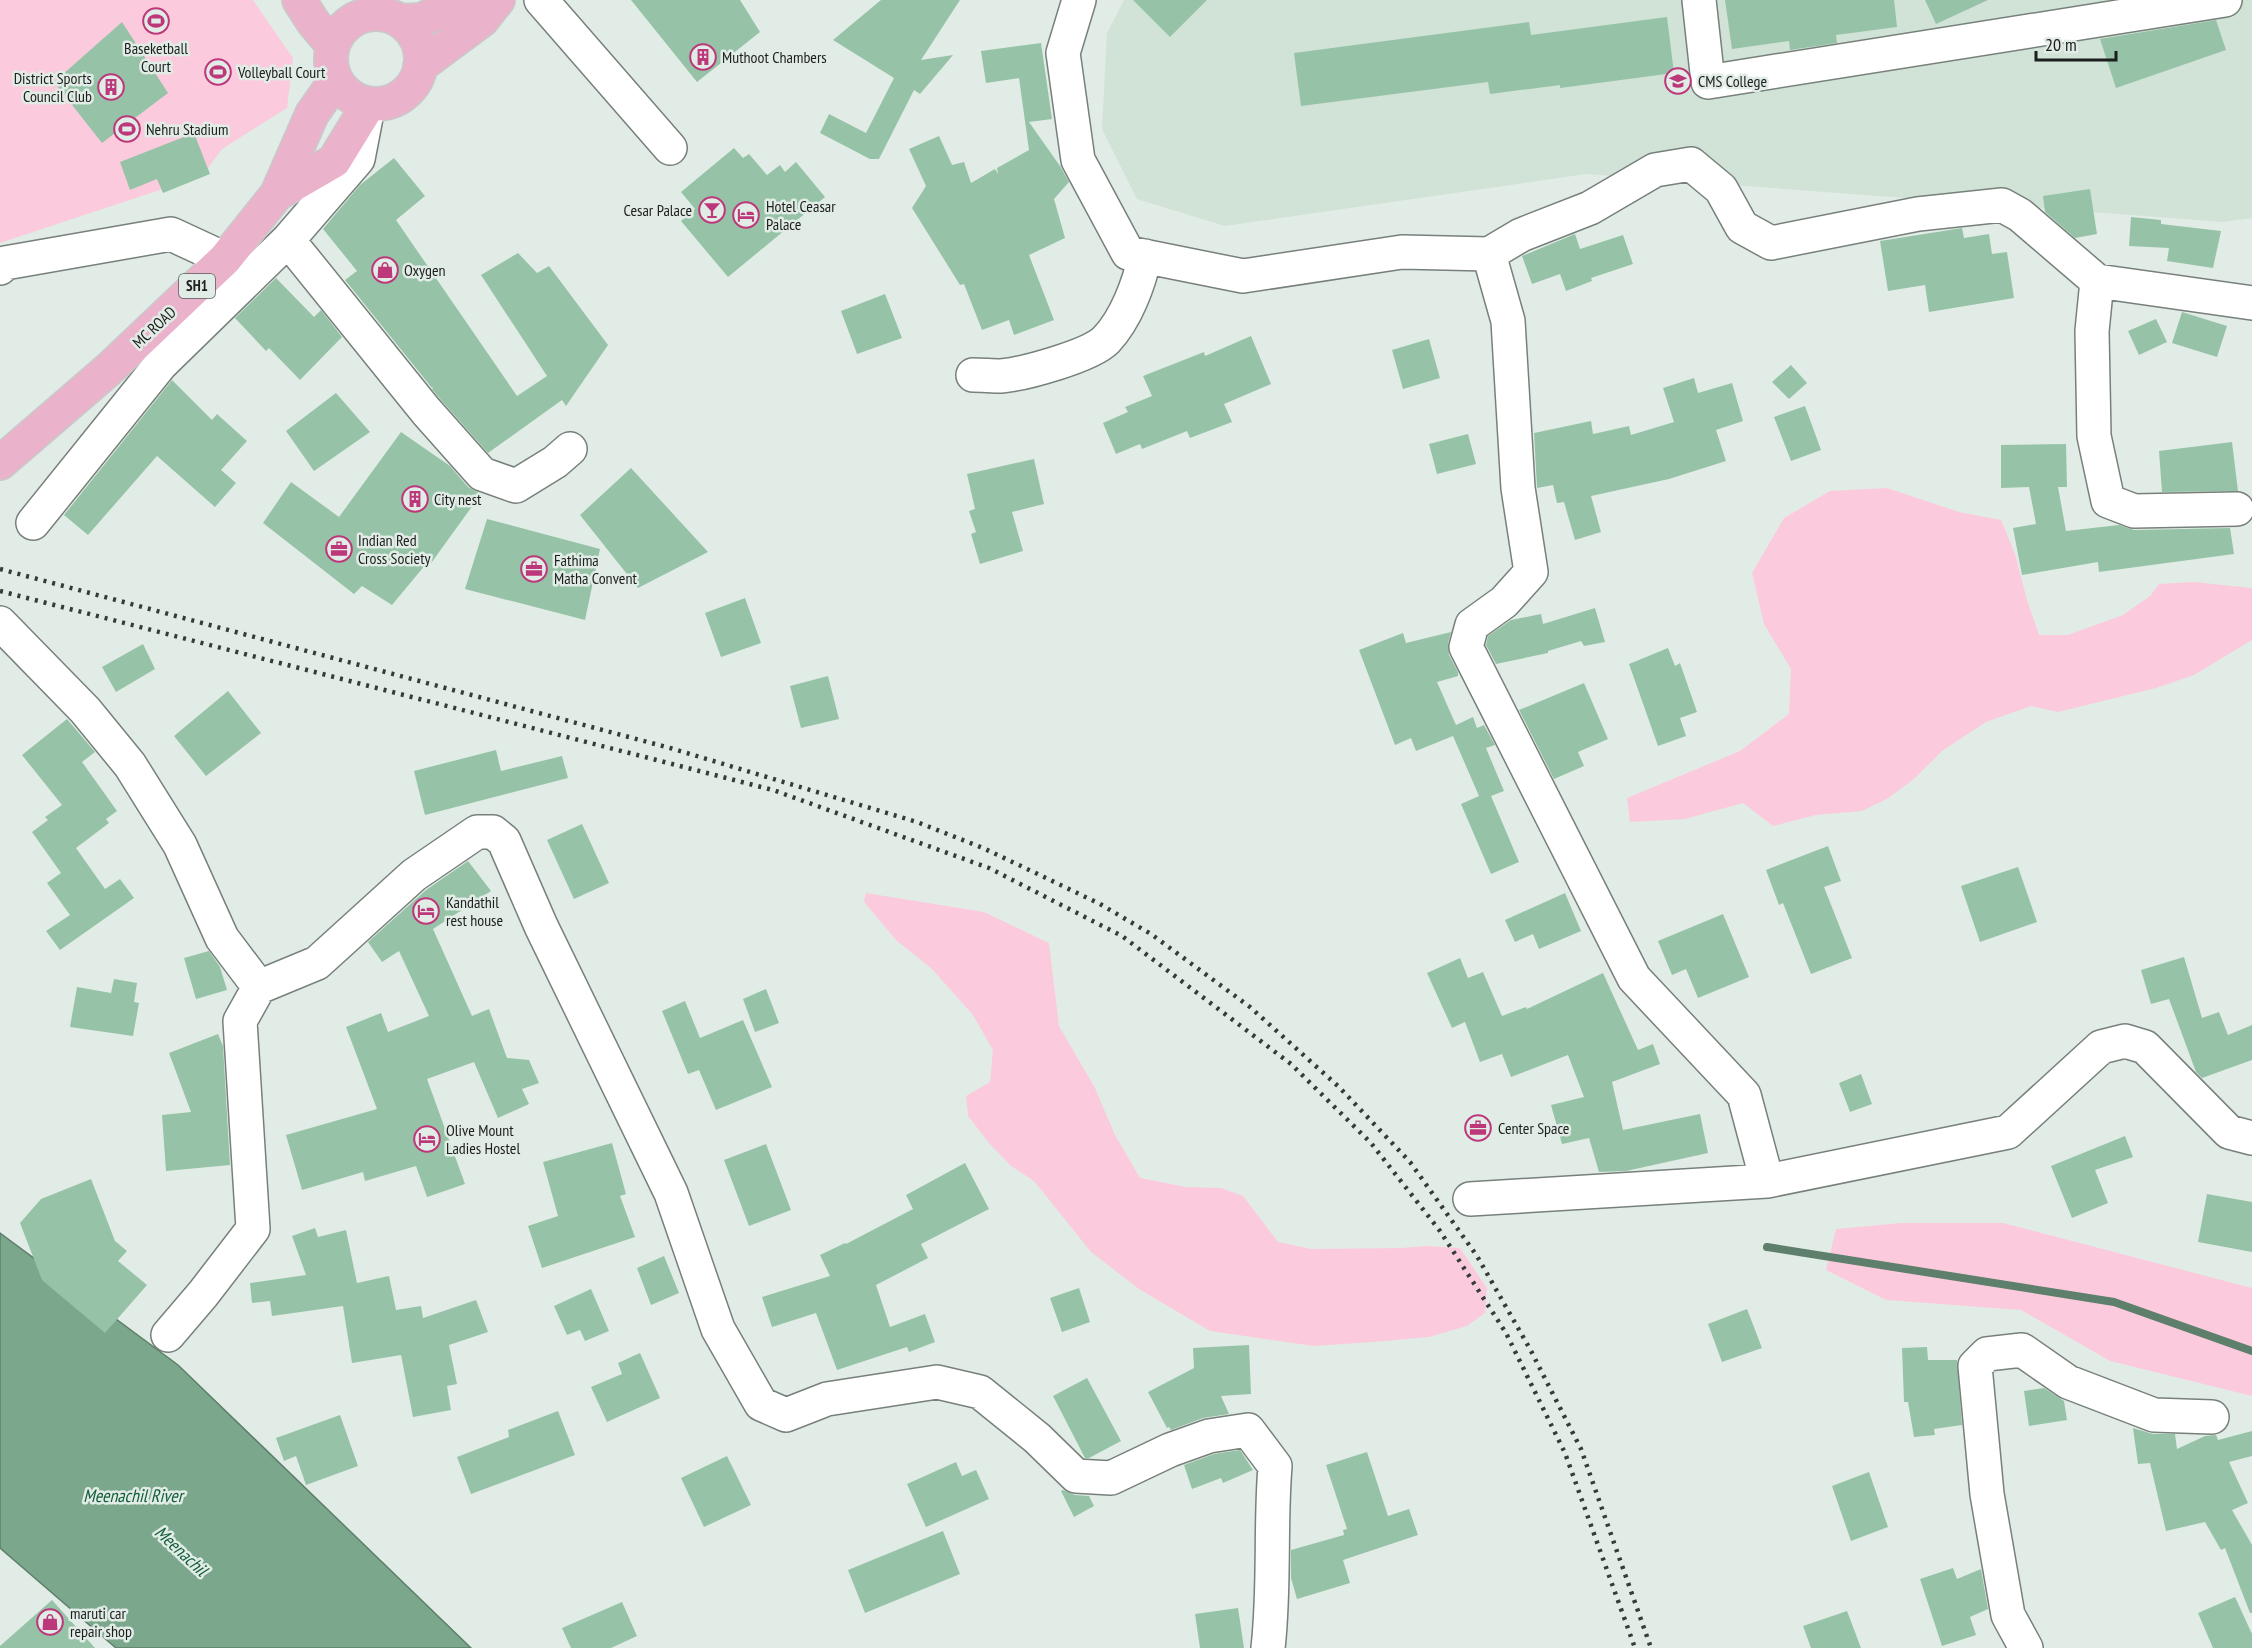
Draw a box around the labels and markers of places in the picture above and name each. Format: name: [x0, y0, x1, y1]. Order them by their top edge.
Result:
sports icon: Baseketball Court: [141, 6, 171, 36]
place label: Baseketball Court: [124, 38, 188, 76]
building icon: Muthoot Chambers: [688, 42, 718, 72]
place label: Muthoot Chambers: [722, 47, 827, 67]
sports icon: Volleyball Court: [203, 57, 233, 87]
place label: Volleyball Court: [237, 62, 326, 82]
school or university icon: CMS College: [1663, 66, 1693, 96]
place label: District Sports Council Club: [14, 68, 92, 106]
place label: CMS College: [1698, 71, 1767, 91]
building icon: District Sports Council Club: [96, 72, 126, 102]
sports icon: Nehru Stadium: [112, 114, 142, 144]
place label: Nehru Stadium: [146, 119, 228, 139]
bar icon: Cesar Palace: [697, 195, 727, 225]
place label: Hotel Ceasar Palace: [766, 196, 836, 234]
place label: Cesar Palace: [624, 200, 692, 220]
hotel icon: Hotel Ceasar Palace: [731, 200, 761, 230]
shop icon: Oxygen: [370, 255, 400, 285]
place label: Oxygen: [404, 260, 446, 280]
building icon: City nest: [400, 484, 430, 514]
place label: City nest: [434, 489, 482, 509]
place label: Indian Red Cross Society: [358, 530, 430, 568]
office icon: Indian Red Cross Society: [324, 534, 354, 564]
place label: Fathima Matha Convent: [554, 550, 637, 588]
office icon: Fathima Matha Convent: [519, 554, 549, 584]
place label: Kandathil rest house: [446, 892, 503, 930]
hotel icon: Kandathil rest house: [411, 896, 441, 926]
office icon: Center Space: [1463, 1113, 1493, 1143]
place label: Center Space: [1498, 1118, 1569, 1138]
place label: Olive Mount Ladies Hostel: [446, 1120, 520, 1158]
hotel icon: Olive Mount Ladies Hostel: [412, 1124, 442, 1154]
place label: maruti car repair shop: [70, 1603, 132, 1641]
shop icon: maruti car repair shop: [35, 1607, 65, 1637]

